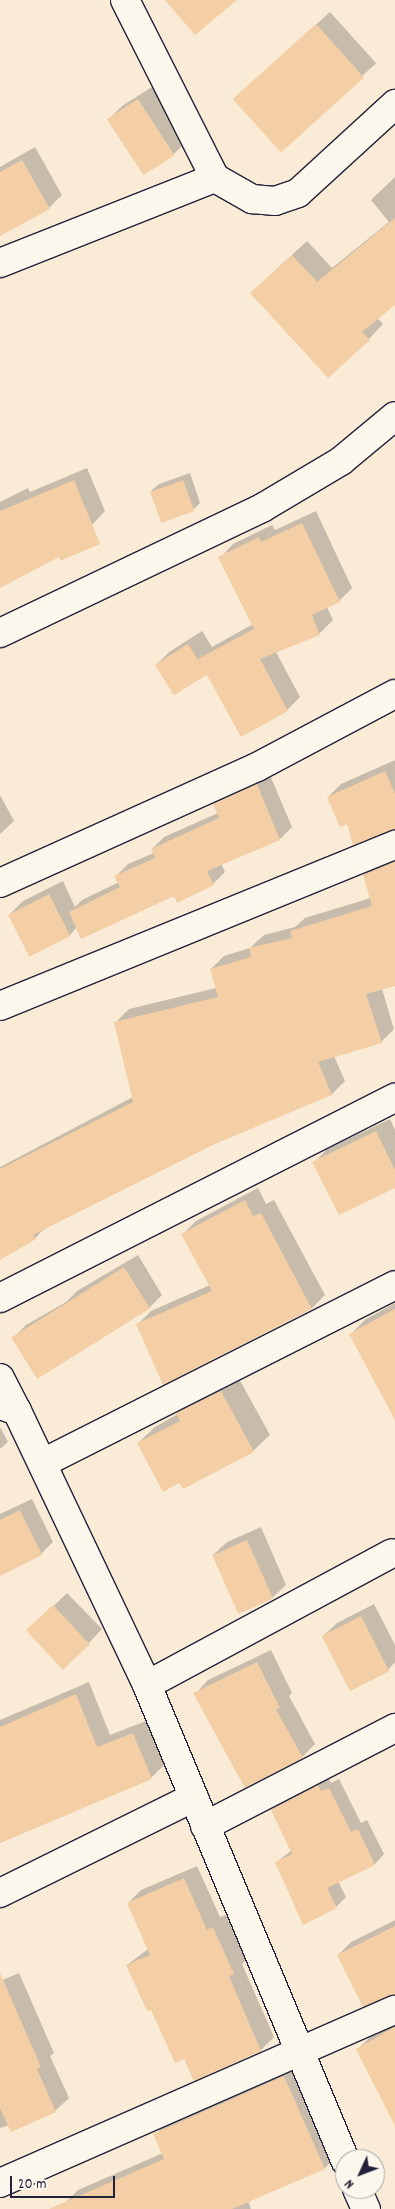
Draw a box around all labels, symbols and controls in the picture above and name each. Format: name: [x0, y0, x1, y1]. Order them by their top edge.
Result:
north arrow: [335, 2149, 385, 2199]
scale bar: [12, 2166, 118, 2198]
text: 20 m: [18, 2174, 46, 2196]
text: N: [340, 2174, 359, 2193]

